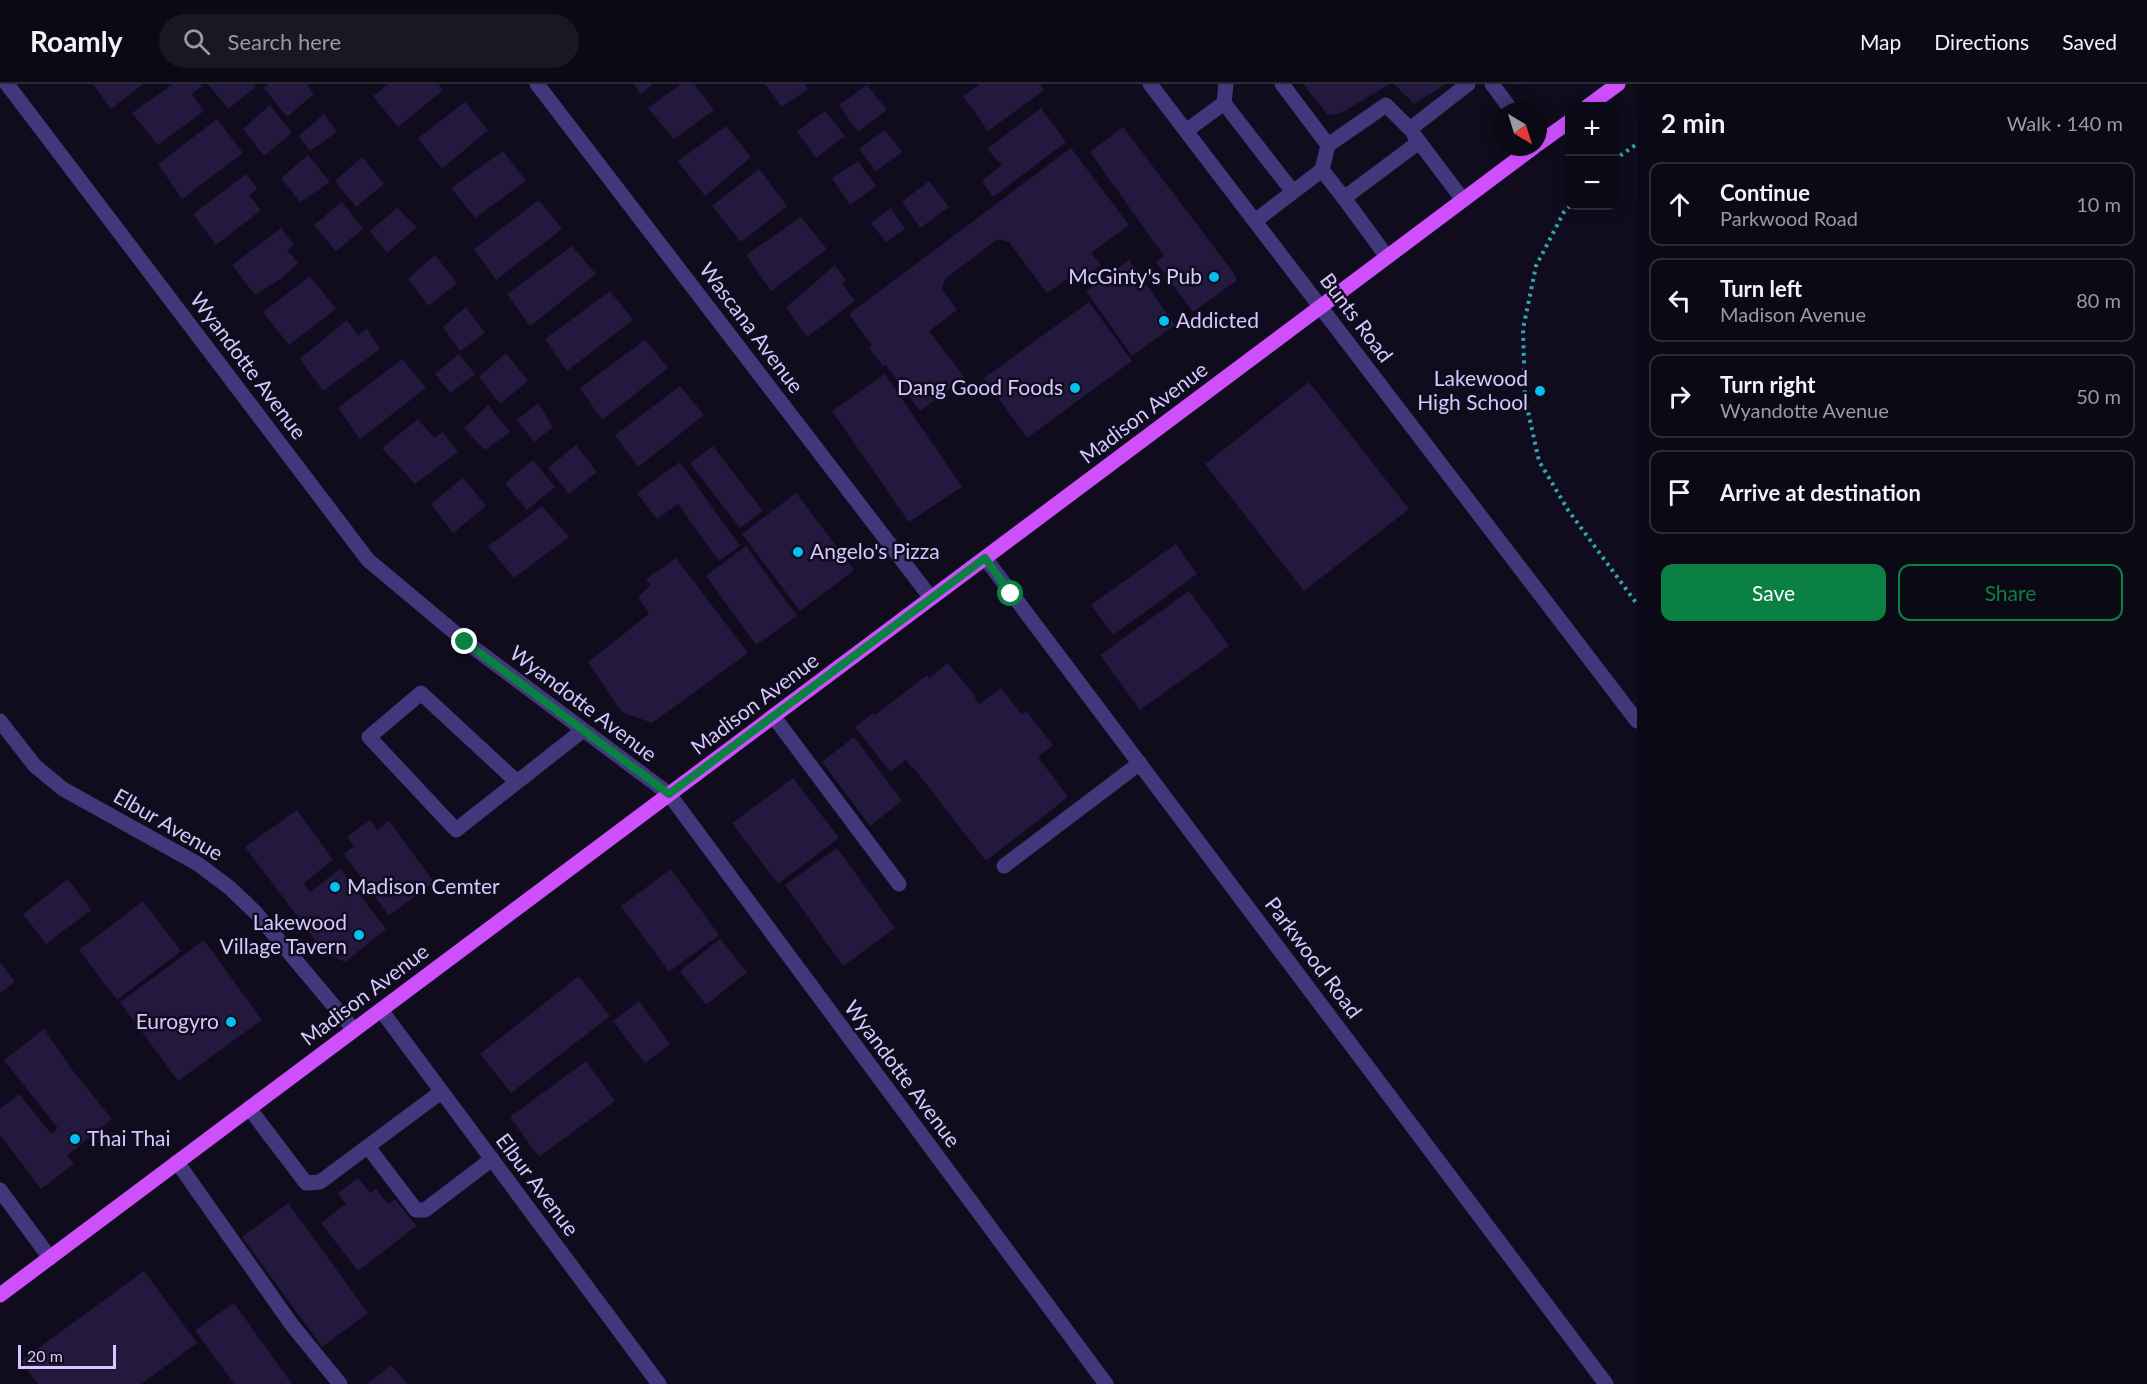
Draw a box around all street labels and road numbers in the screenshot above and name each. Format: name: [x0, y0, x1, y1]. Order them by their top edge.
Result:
street label: Wascana Avenue: [695, 257, 809, 397]
street label: Bunts Road: [1316, 268, 1399, 367]
street label: Wyandotte Avenue: [186, 287, 313, 443]
street label: Madison Avenue: [1074, 356, 1212, 468]
street label: Wyandotte Avenue: [506, 639, 662, 766]
street label: Madison Avenue: [685, 647, 823, 759]
street label: Elbur Avenue: [110, 782, 228, 865]
street label: Parkwood Road: [1261, 892, 1368, 1022]
street label: Madison Avenue: [295, 938, 433, 1050]
street label: Wyandotte Avenue: [840, 995, 967, 1151]
street label: Elbur Avenue: [492, 1128, 585, 1240]

